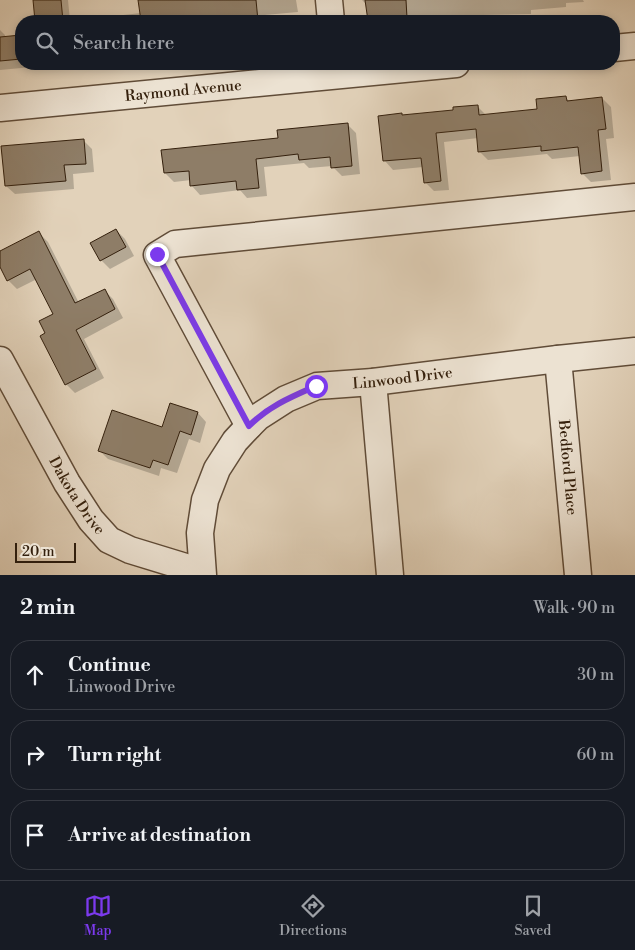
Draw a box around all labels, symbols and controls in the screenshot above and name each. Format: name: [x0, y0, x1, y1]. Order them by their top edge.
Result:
search box: [15, 15, 620, 70]
icon: search: [33, 29, 61, 57]
text: Search here: [73, 31, 174, 55]
street label: Raymond Avenue: [124, 75, 242, 105]
route end: [146, 243, 169, 266]
street label: Linwood Drive: [352, 363, 454, 393]
route start: [305, 375, 328, 398]
street label: Bedford Place: [554, 418, 582, 516]
street label: Dakota Drive: [45, 453, 109, 539]
scale bar: [15, 540, 76, 563]
text: 20 m: [22, 543, 54, 561]
text: 2 min: [20, 595, 75, 621]
text: Walk · 90 m: [533, 598, 615, 618]
text: Continue: [68, 653, 151, 677]
icon: ahead: [21, 661, 49, 689]
text: 30 m: [577, 665, 614, 685]
text: Linwood Drive: [68, 677, 175, 697]
icon: right: [21, 741, 49, 769]
text: Turn right: [68, 743, 161, 767]
text: 60 m: [576, 745, 614, 765]
icon: arrive: [21, 821, 49, 849]
text: Arrive at destination: [68, 823, 251, 847]
tab: Map: [84, 892, 112, 940]
tab: Directions: [279, 892, 347, 940]
tab: Saved: [514, 892, 551, 940]

